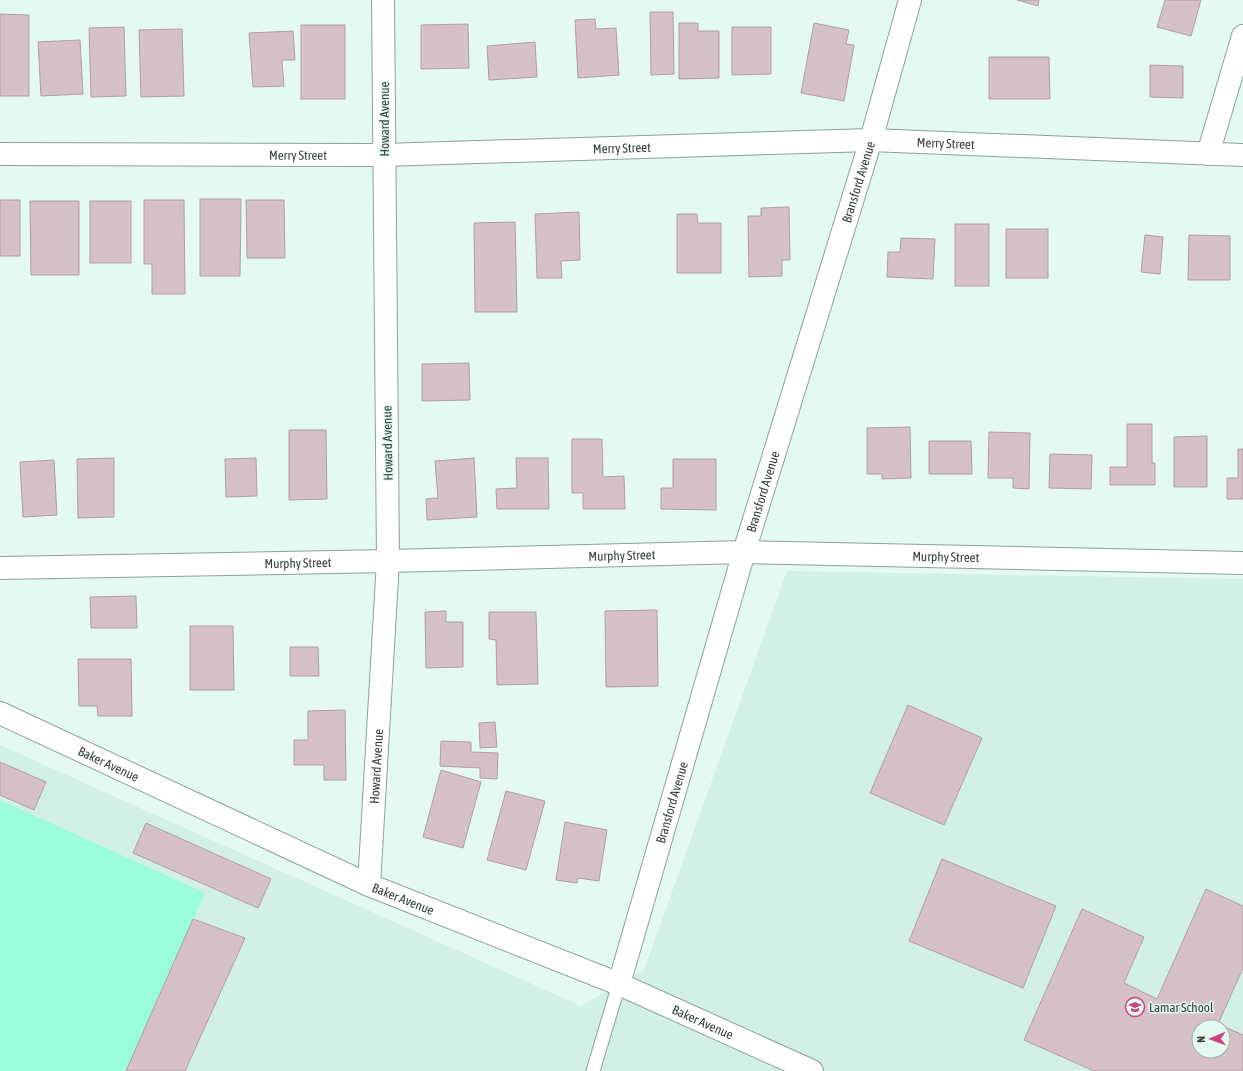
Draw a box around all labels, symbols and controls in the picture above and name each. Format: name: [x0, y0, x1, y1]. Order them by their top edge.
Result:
street label: Howard Avenue: [377, 81, 392, 156]
street label: Merry Street: [916, 135, 975, 152]
street label: Merry Street: [593, 140, 651, 157]
street label: Bransford Avenue: [839, 140, 878, 225]
street label: Merry Street: [269, 148, 327, 163]
street label: Howard Avenue: [379, 405, 396, 481]
street label: Bransford Avenue: [744, 449, 783, 534]
street label: Murphy Street: [588, 547, 656, 564]
street label: Murphy Street: [912, 549, 980, 565]
street label: Murphy Street: [264, 555, 332, 571]
street label: Howard Avenue: [367, 728, 386, 804]
street label: Baker Avenue: [76, 744, 141, 785]
street label: Bransford Avenue: [653, 760, 691, 845]
street label: Baker Avenue: [370, 880, 436, 918]
school or university icon: Lamar School: [1124, 996, 1146, 1018]
place label: Lamar School: [1149, 1000, 1214, 1015]
street label: Baker Avenue: [670, 1002, 736, 1043]
north arrow: [1191, 1019, 1231, 1059]
text: N: [1195, 1036, 1207, 1043]

